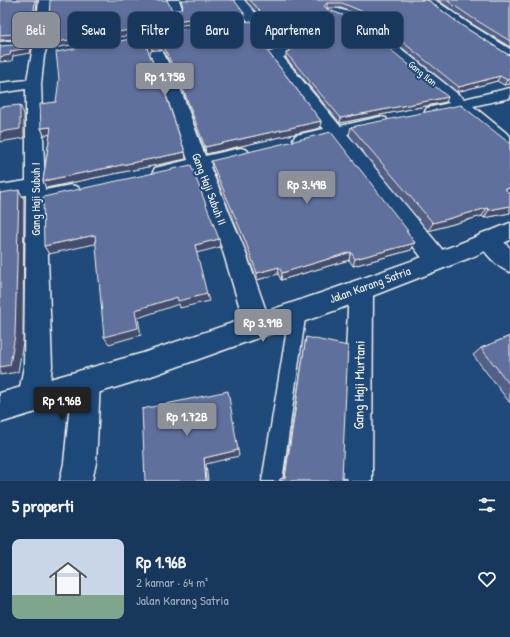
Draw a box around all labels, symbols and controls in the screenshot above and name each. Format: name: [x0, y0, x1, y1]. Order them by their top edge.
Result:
chip: Beli: [12, 12, 60, 48]
chip: Sewa: [68, 12, 120, 48]
chip: Filter: [128, 12, 183, 48]
chip: Baru: [191, 12, 243, 48]
chip: Apartemen: [251, 12, 334, 48]
chip: Rumah: [342, 12, 403, 48]
street label: Gang Ilan: [406, 58, 440, 89]
pin: Rp 1.75B: [124, 63, 206, 97]
text: Rp 1.75B: [145, 67, 185, 85]
street label: Gang Haji Subuh II: [188, 150, 231, 227]
street label: Gang Haji Subuh I: [27, 162, 44, 236]
pin: Rp 3.49B: [266, 171, 348, 205]
text: Rp 3.49B: [287, 175, 327, 193]
street label: Jalan Karang Satria: [327, 262, 413, 307]
pin: Rp 3.91B: [222, 309, 304, 343]
text: Rp 3.91B: [243, 313, 283, 331]
street label: Gang Haji Murtani: [348, 340, 370, 430]
pin: Rp 1.96B: [21, 387, 103, 421]
text: Rp 1.96B: [43, 391, 81, 409]
pin: Rp 1.72B: [146, 403, 228, 437]
text: Rp 1.72B: [166, 407, 208, 425]
text: 5 properti: [12, 494, 74, 517]
icon: filters: [476, 494, 498, 516]
text: Rp 1.96B: [136, 550, 186, 573]
icon: home: [44, 555, 92, 603]
icon: heart: [476, 568, 498, 590]
text: 2 kamar · 64 m²: [136, 573, 208, 591]
text: Jalan Karang Satria: [136, 591, 229, 609]

